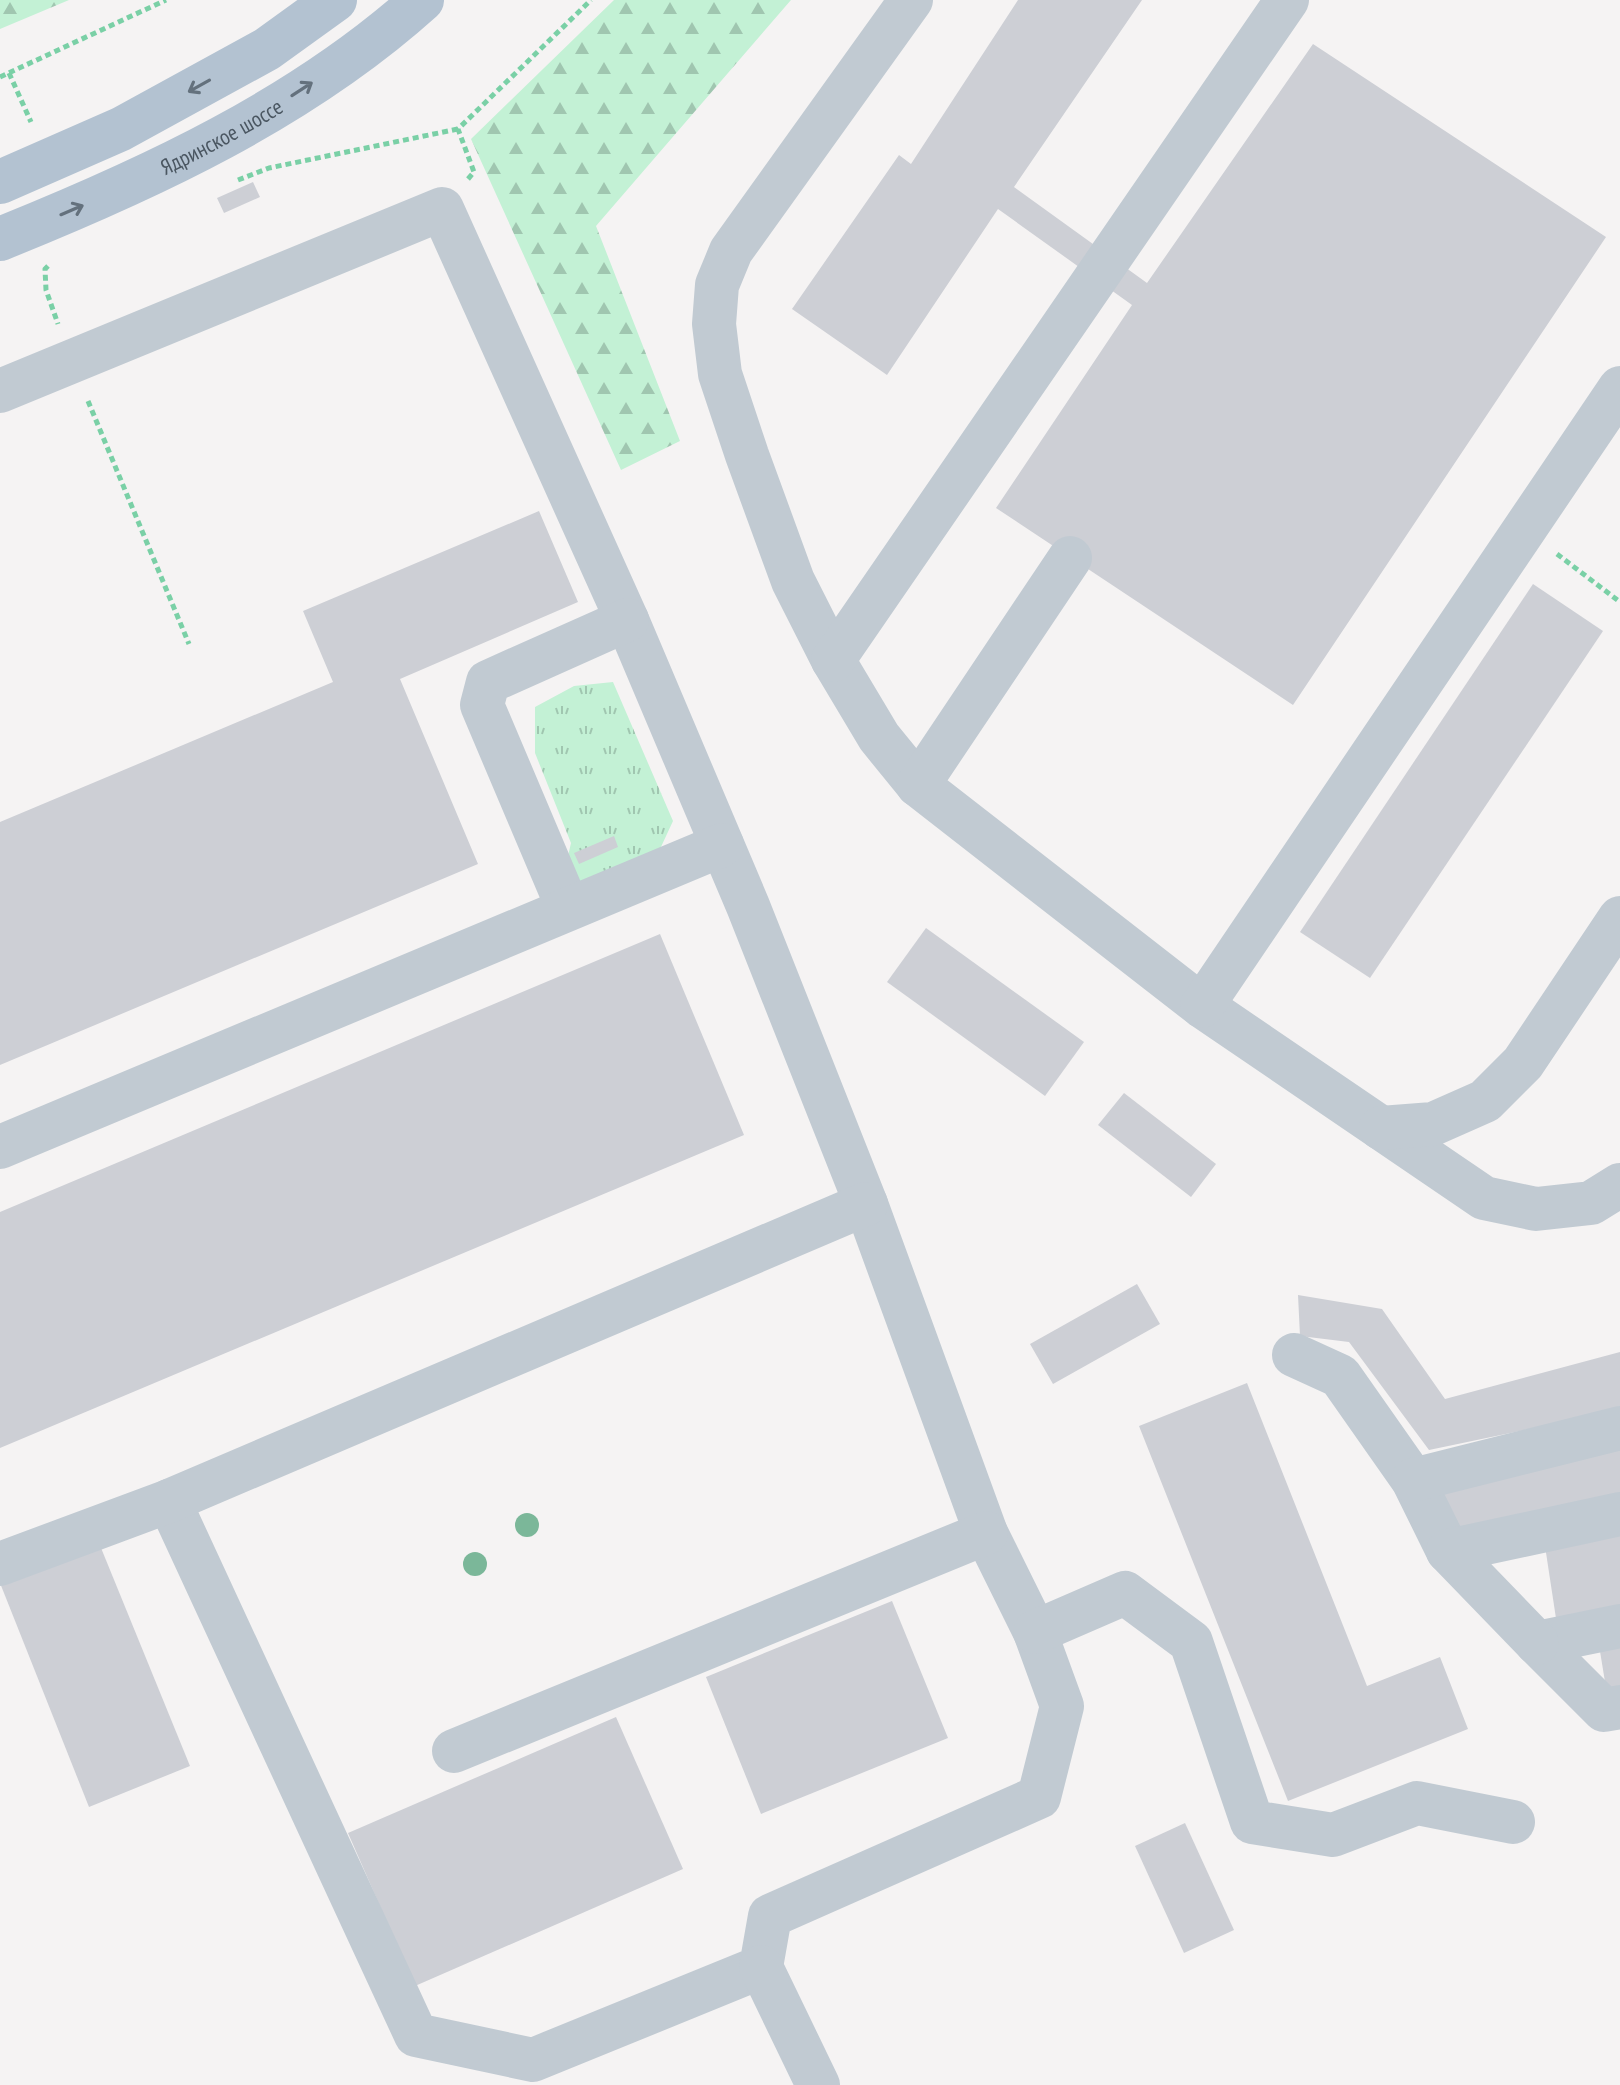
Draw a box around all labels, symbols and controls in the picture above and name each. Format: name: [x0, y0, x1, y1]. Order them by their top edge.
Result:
one-way arrow: [188, 79, 211, 95]
one-way arrow: [290, 81, 313, 97]
street label: Ядринское шоссе: [156, 92, 288, 181]
one-way arrow: [59, 201, 84, 216]

